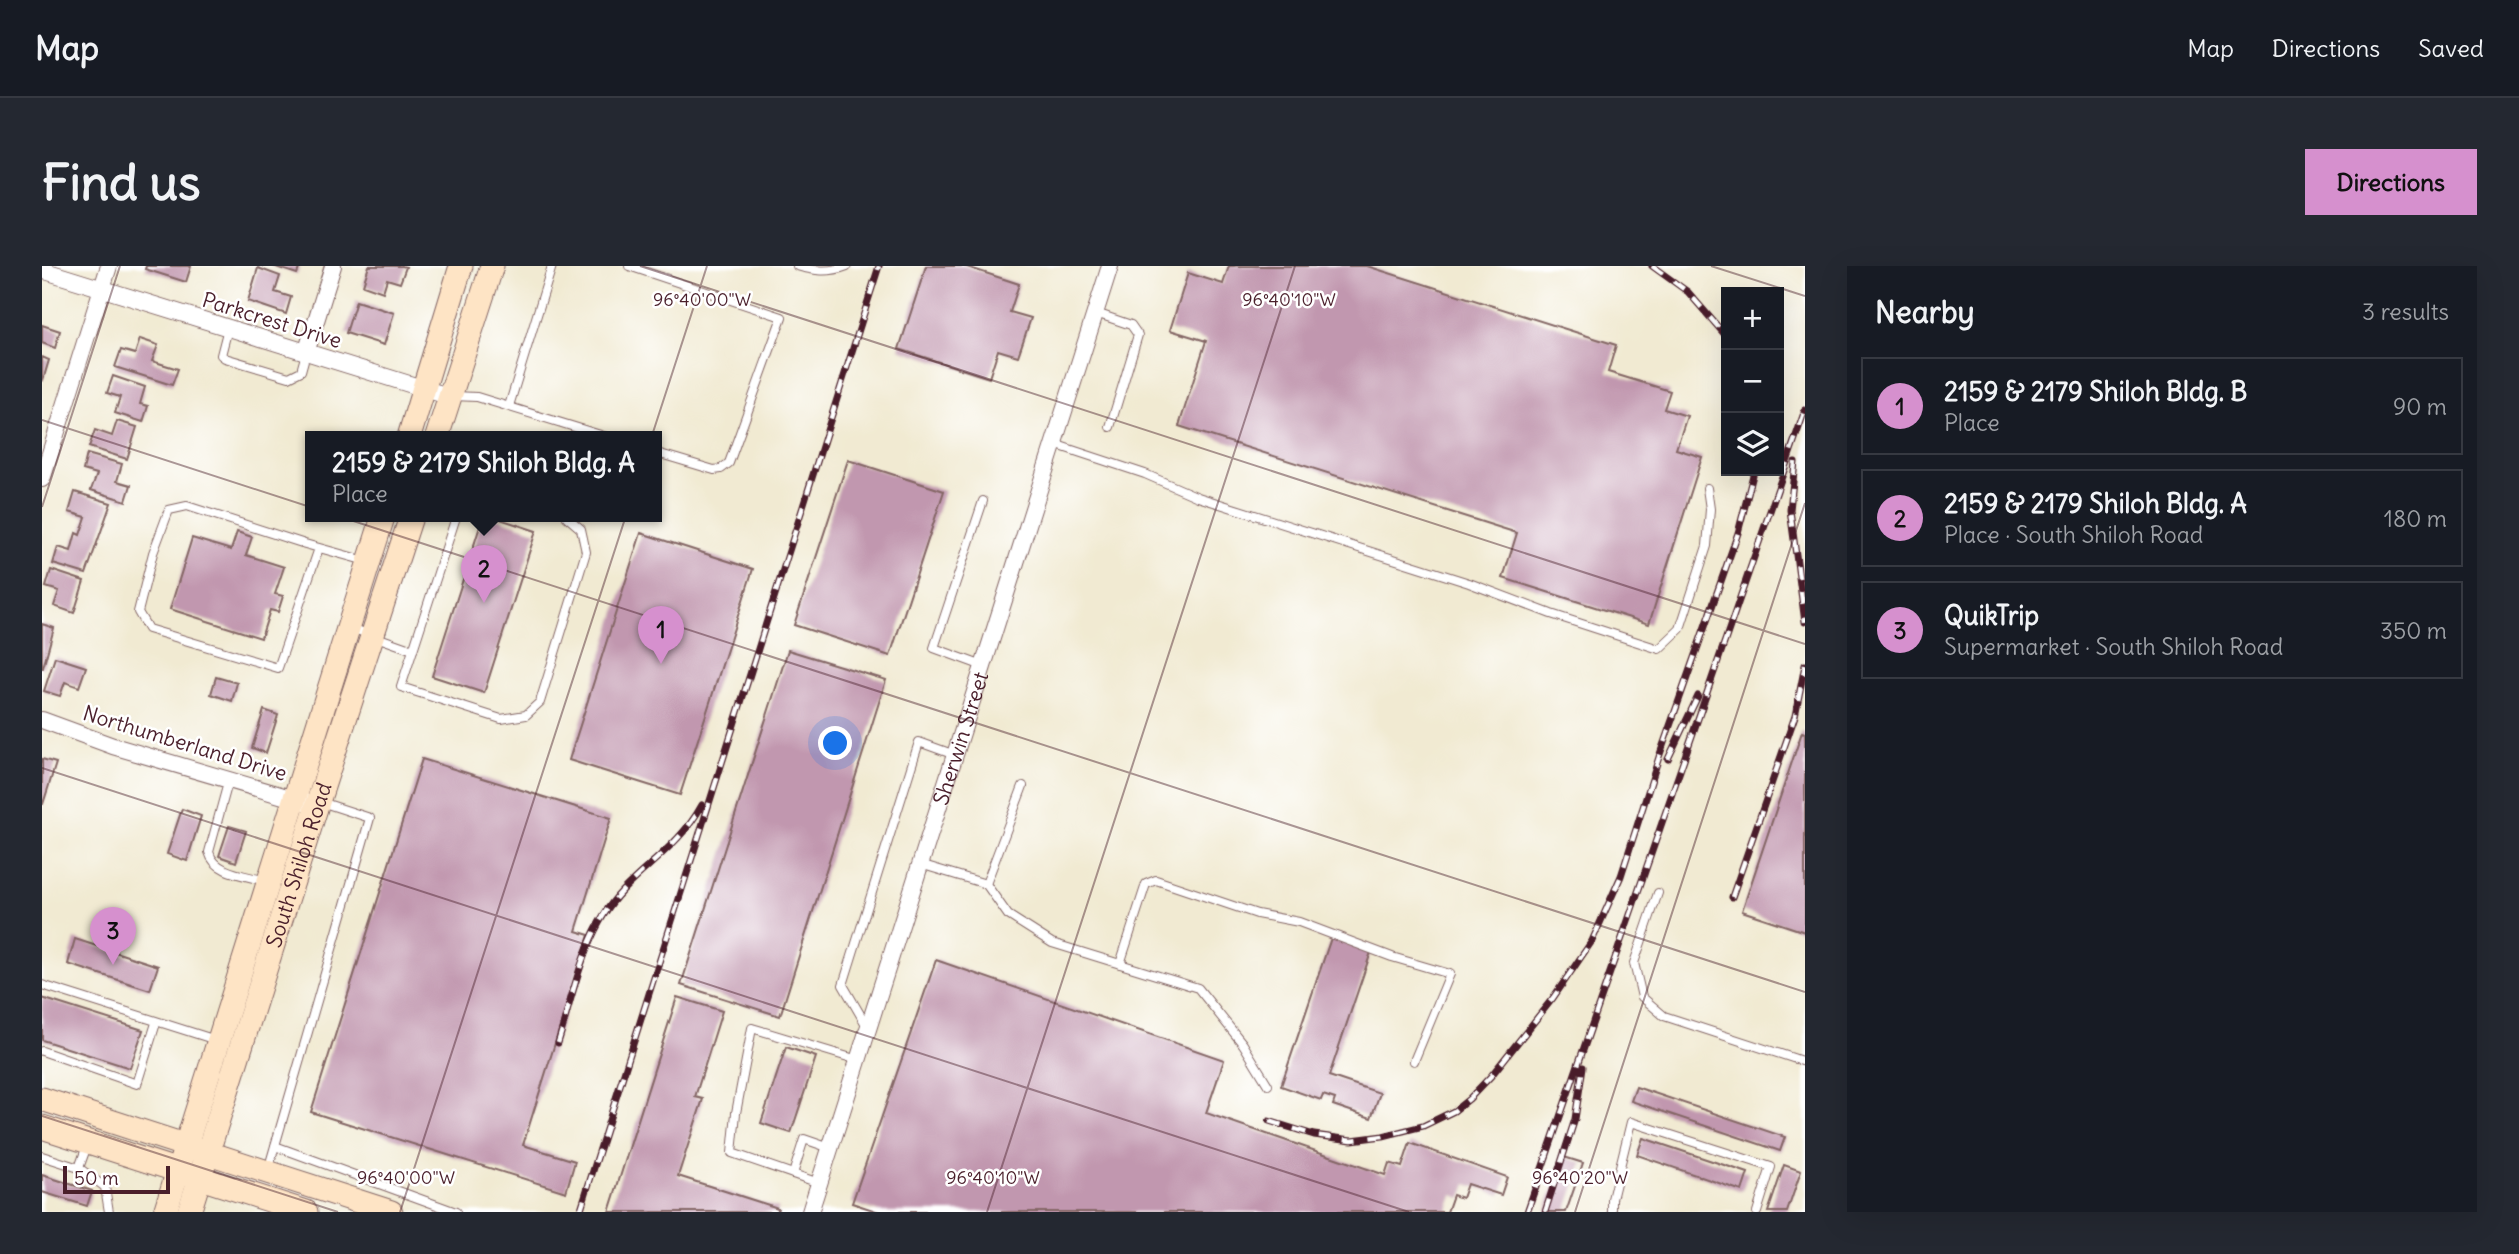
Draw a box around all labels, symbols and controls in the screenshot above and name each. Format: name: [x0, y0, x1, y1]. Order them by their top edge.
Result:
text: Map: [35, 27, 99, 69]
text: Map: [2187, 33, 2234, 63]
text: Directions: [2272, 33, 2380, 63]
text: Saved: [2418, 33, 2484, 63]
button: Directions: [2305, 149, 2477, 215]
text: Find us: [42, 152, 200, 213]
street label: Parkcrest Drive: [199, 286, 345, 354]
map controls: [1721, 287, 1784, 476]
button: +: [1721, 287, 1784, 350]
text: 96°40'00"W: [653, 288, 751, 311]
text: 96°40'10"W: [1242, 288, 1336, 311]
text: Nearby: [1875, 293, 1975, 331]
text: 3 results: [2362, 297, 2449, 326]
button: −: [1721, 350, 1784, 413]
text: 2159 & 2179 Shiloh Bldg. B: [1944, 375, 2247, 408]
text: 1: [1895, 392, 1905, 421]
text: 90 m: [2393, 392, 2447, 421]
text: Place: [1944, 408, 2000, 437]
button: layers: [1721, 413, 1784, 476]
popup: [305, 431, 662, 522]
text: 2159 & 2179 Shiloh Bldg. A: [332, 446, 635, 479]
text: Place: [332, 479, 388, 508]
text: 2159 & 2179 Shiloh Bldg. A: [1944, 487, 2247, 520]
text: 2: [1894, 504, 1906, 533]
text: 180 m: [2384, 504, 2447, 533]
text: Place · South Shiloh Road: [1944, 520, 2203, 549]
pin: 2: [461, 545, 507, 603]
text: QuikTrip: [1944, 599, 2039, 632]
pin: 1: [638, 606, 684, 664]
text: 3: [1893, 616, 1907, 645]
text: 350 m: [2380, 616, 2447, 645]
text: Supermarket · South Shiloh Road: [1944, 632, 2283, 661]
street label: Sherwin Street: [926, 668, 994, 808]
street label: Northumberland Drive: [80, 699, 290, 787]
your location: [818, 726, 852, 760]
street label: South Shiloh Road: [260, 779, 337, 951]
pin: 3: [90, 907, 136, 965]
scale bar: [63, 1163, 170, 1195]
text: 50 m: [74, 1166, 119, 1190]
text: 96°40'00"W: [357, 1166, 455, 1189]
text: 96°40'10"W: [946, 1166, 1040, 1189]
text: 96°40'20"W: [1532, 1166, 1628, 1189]

